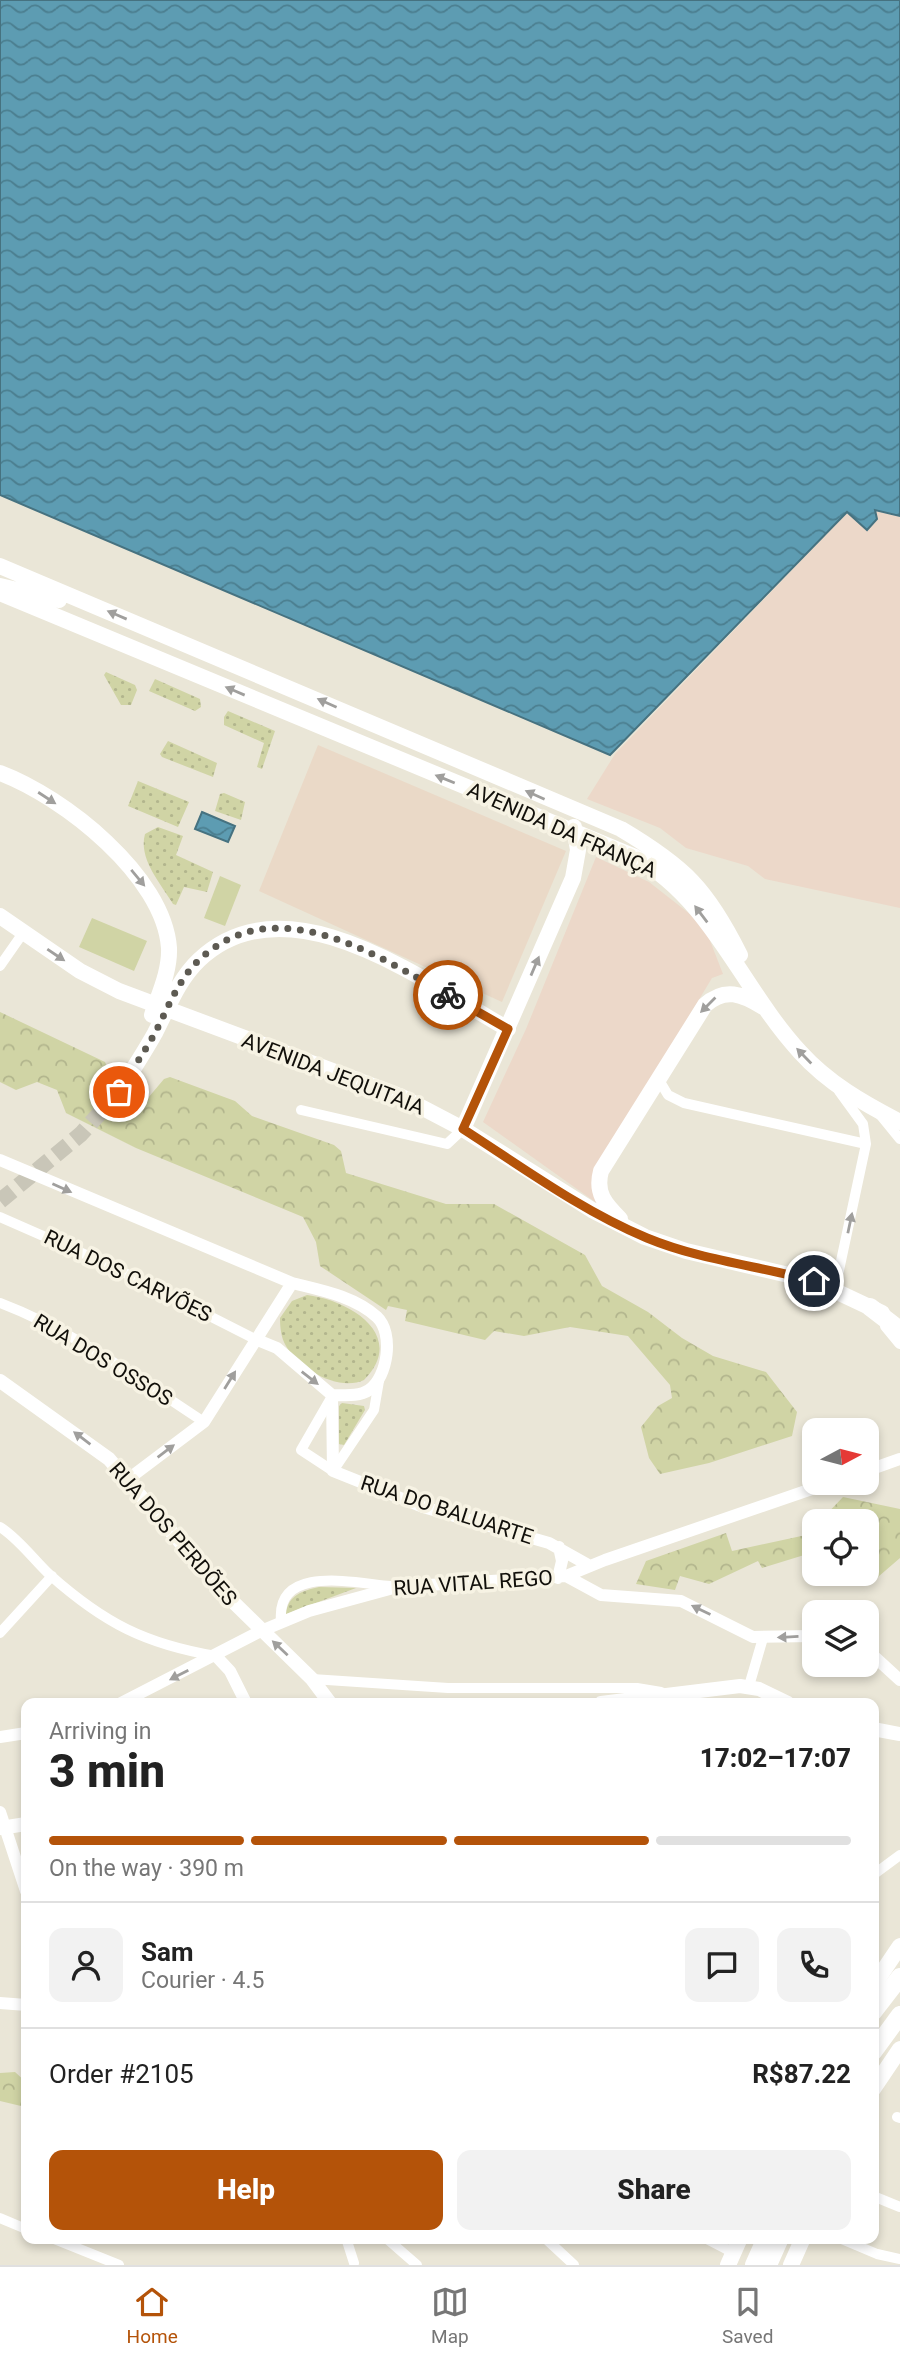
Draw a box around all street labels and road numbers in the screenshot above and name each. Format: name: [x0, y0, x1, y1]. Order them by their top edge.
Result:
street label: AVENIDA DA FRANÇA: [464, 777, 660, 883]
street label: AVENIDA JEQUITAIA: [238, 1028, 428, 1120]
street label: RUA DOS CARVÕES: [40, 1225, 216, 1327]
street label: RUA DOS OSSOS: [29, 1309, 177, 1411]
street label: RUA DOS PERDÕES: [104, 1457, 242, 1611]
street label: RUA DO BALUARTE: [358, 1471, 536, 1549]
street label: RUA VITAL REGO: [393, 1565, 553, 1601]

